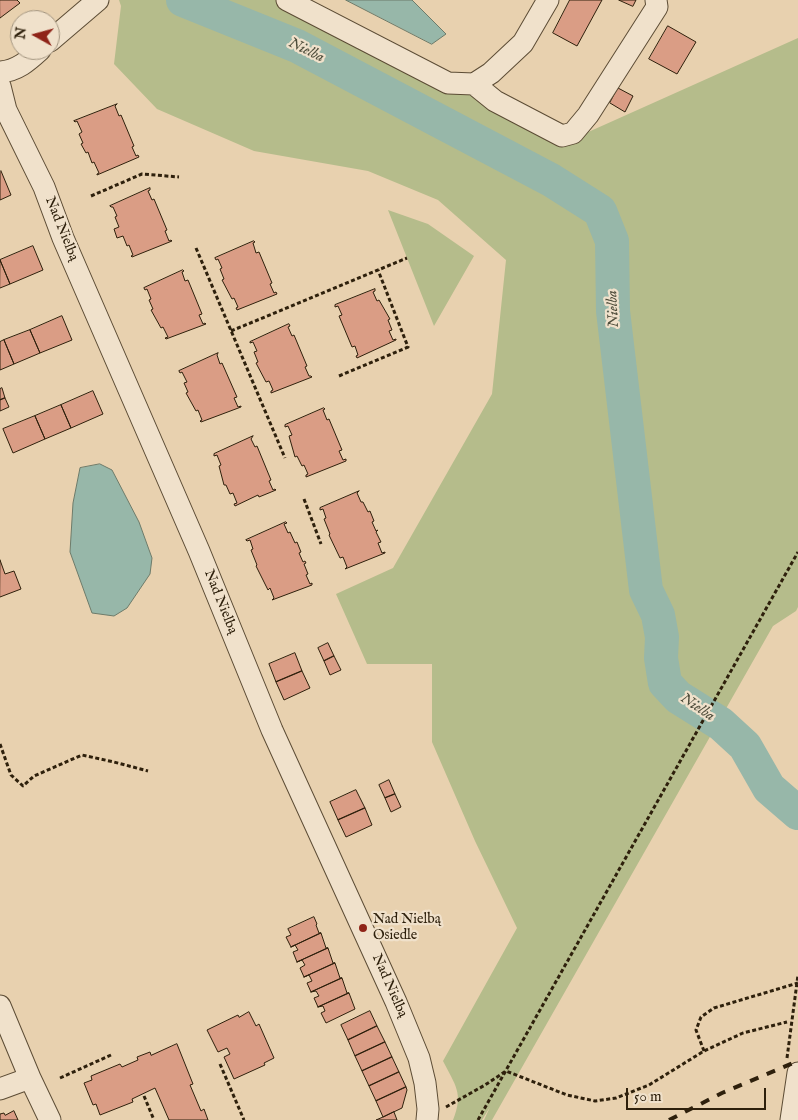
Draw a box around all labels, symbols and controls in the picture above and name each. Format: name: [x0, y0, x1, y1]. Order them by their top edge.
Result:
north arrow: [10, 10, 60, 60]
text: N: [11, 26, 31, 40]
water label: Nielba: [285, 35, 327, 67]
street label: Nad Nielbą: [41, 194, 81, 264]
water label: Nielba: [604, 290, 624, 328]
street label: Nad Nielbą: [200, 567, 240, 637]
water label: Nielba: [676, 690, 718, 726]
place label: Nad Nielbą Osiedle: [373, 912, 441, 944]
marker: Nad Nielbą Osiedle: [357, 922, 369, 934]
street label: Nad Nielbą: [368, 952, 410, 1020]
scale bar: [628, 1078, 768, 1110]
text: 50 m: [634, 1087, 662, 1106]

